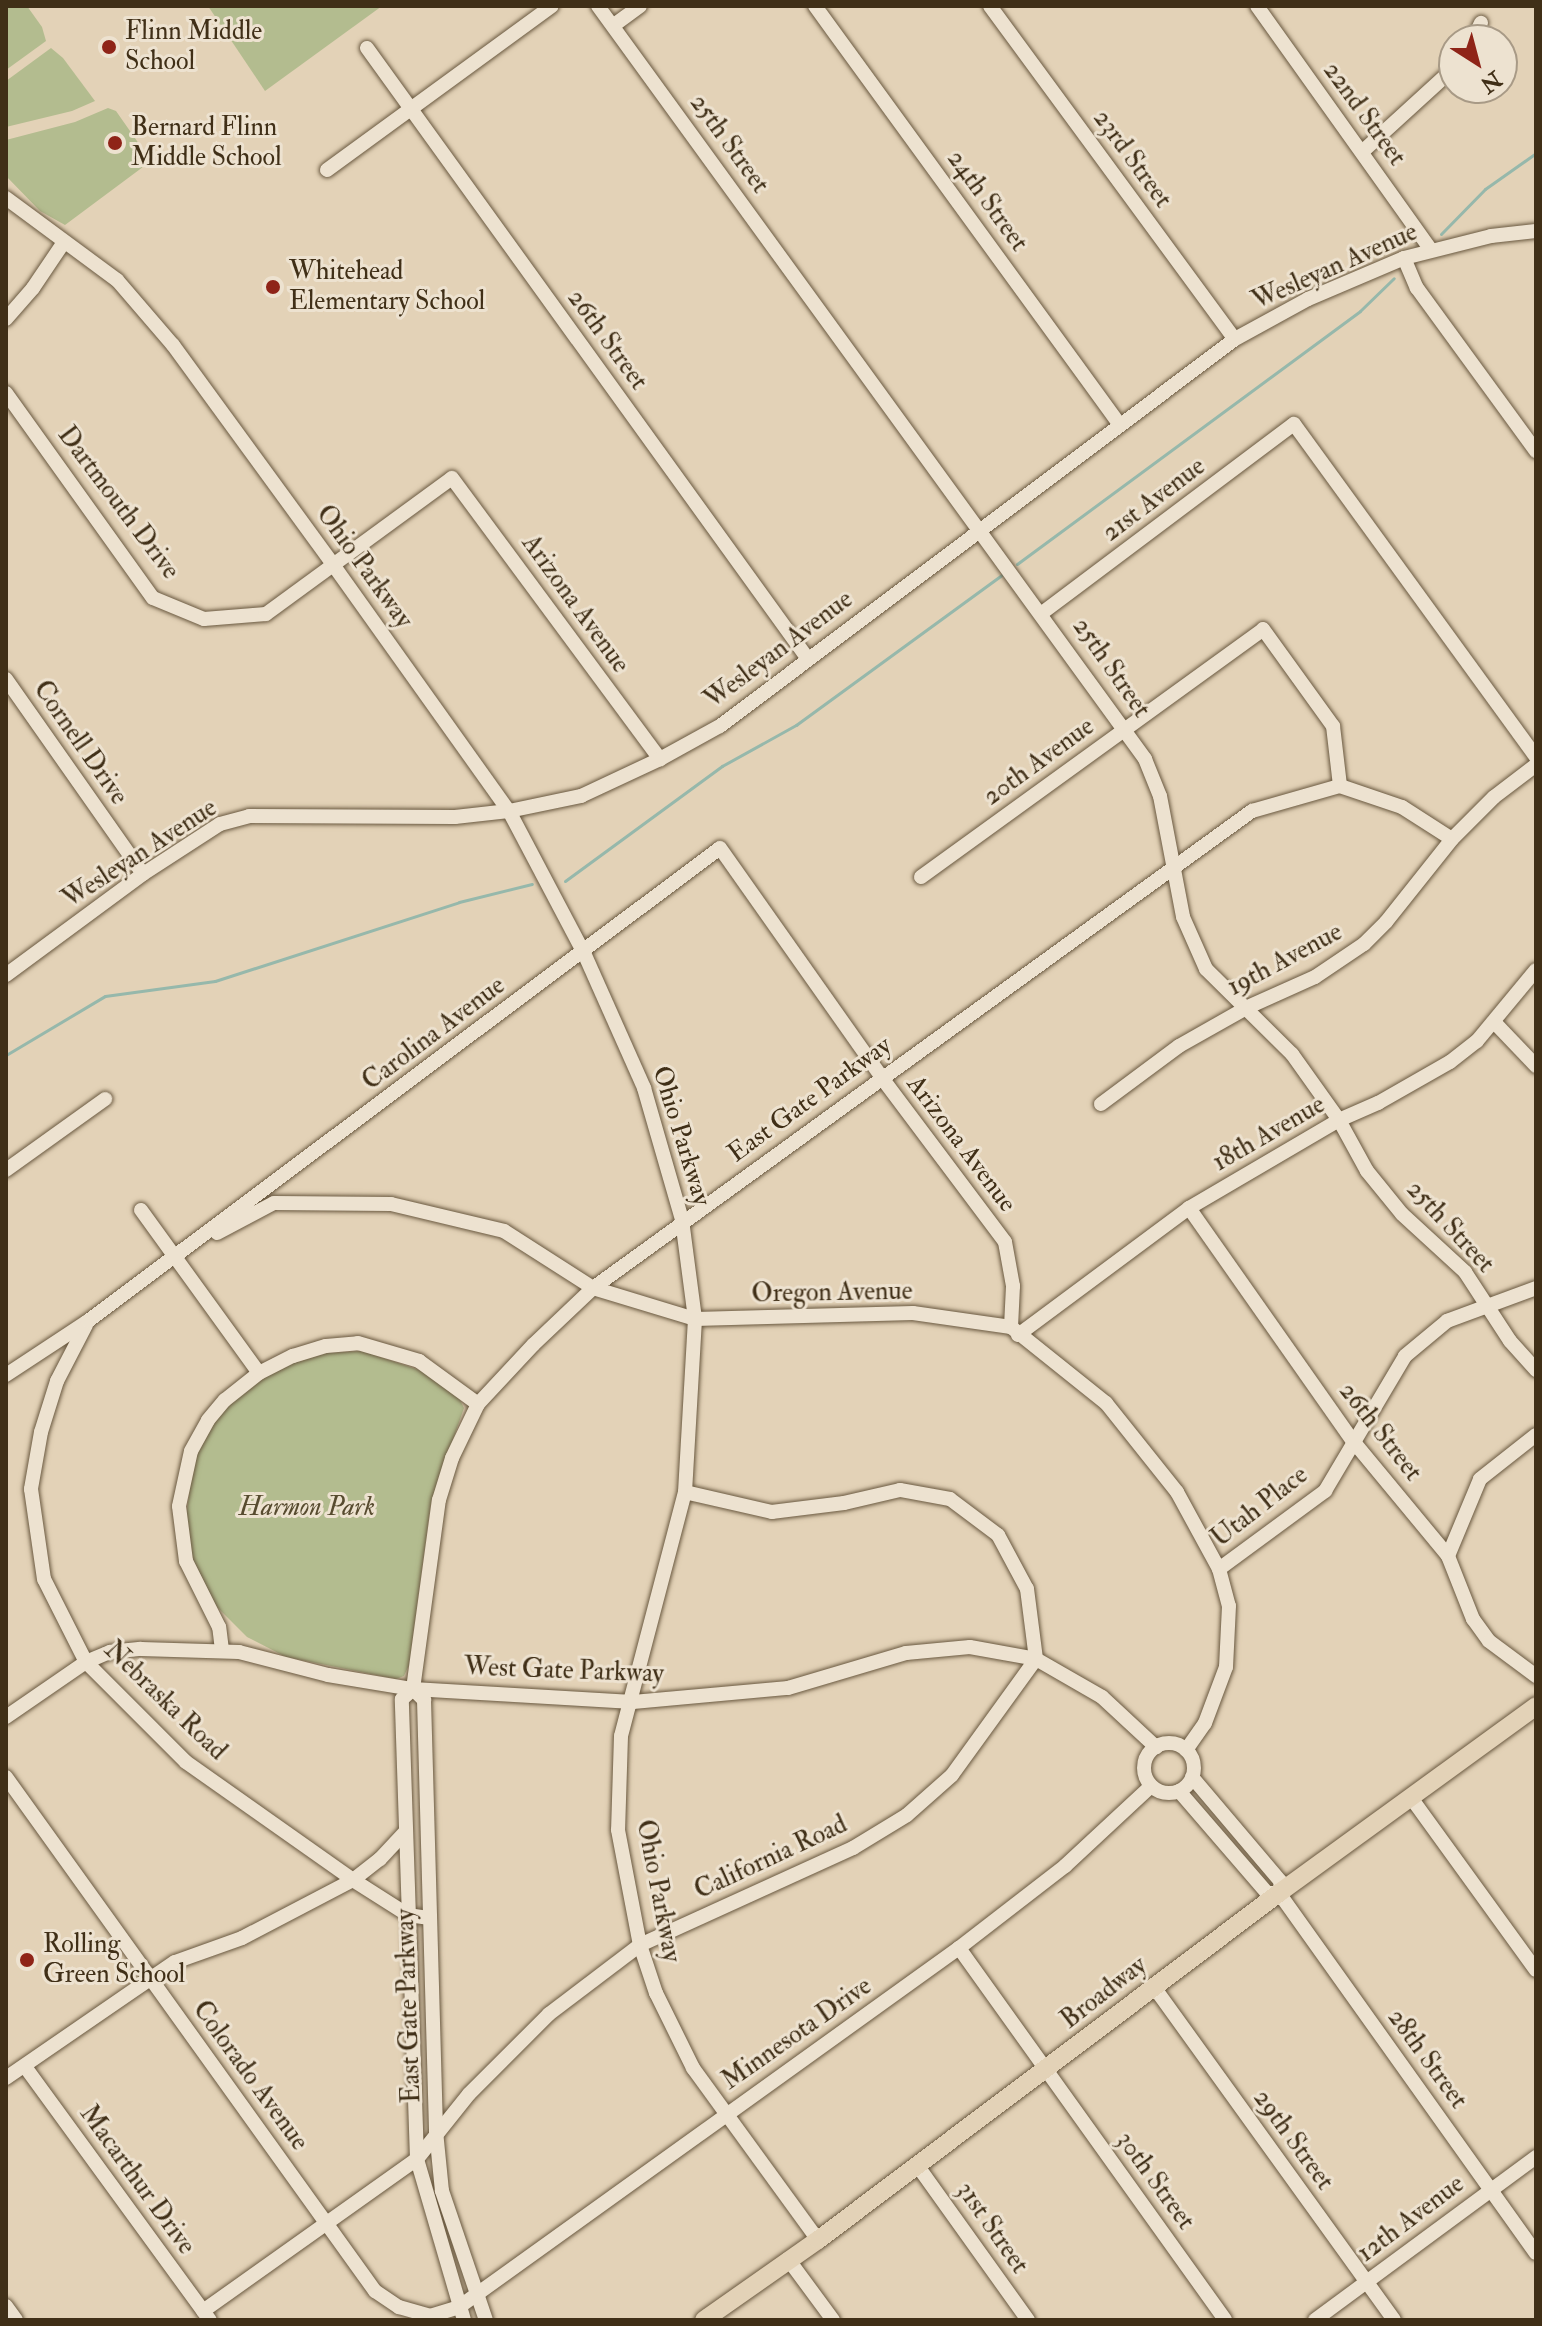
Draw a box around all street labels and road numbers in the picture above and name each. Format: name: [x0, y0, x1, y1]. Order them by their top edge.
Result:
street label: 22nd Street: [1316, 56, 1412, 172]
street label: 25th Street: [683, 88, 775, 200]
street label: 23rd Street: [1086, 104, 1178, 214]
street label: 24th Street: [940, 144, 1034, 258]
street label: Wesleyan Avenue: [1248, 217, 1422, 317]
street label: 26th Street: [560, 284, 654, 396]
street label: Dartmouth Drive: [50, 421, 186, 585]
street label: 21st Avenue: [1096, 451, 1212, 549]
street label: Ohio Parkway: [309, 499, 419, 635]
street label: Arizona Avenue: [514, 529, 636, 679]
street label: Wesleyan Avenue: [699, 584, 859, 716]
street label: 25th Street: [1065, 612, 1157, 724]
street label: Cornell Drive: [26, 675, 134, 811]
street label: 20th Avenue: [978, 711, 1100, 813]
street label: Wesleyan Avenue: [57, 793, 223, 915]
street label: 19th Avenue: [1222, 917, 1348, 1003]
street label: Carolina Avenue: [357, 970, 511, 1098]
street label: East Gate Parkway: [722, 1030, 898, 1170]
street label: Ohio Parkway: [645, 1062, 717, 1210]
street label: Arizona Avenue: [899, 1069, 1023, 1219]
street label: 18th Avenue: [1207, 1089, 1331, 1179]
street label: 25th Street: [1399, 1174, 1501, 1280]
street label: Oregon Avenue: [751, 1276, 913, 1310]
street label: 26th Street: [1332, 1377, 1428, 1487]
street label: Utah Place: [1206, 1460, 1314, 1554]
street label: Nebraska Road: [97, 1635, 233, 1767]
street label: West Gate Parkway: [464, 1652, 664, 1690]
street label: California Road: [690, 1809, 852, 1907]
street label: Ohio Parkway: [629, 1817, 687, 1965]
street label: East Gate Parkway: [390, 1908, 428, 2104]
street label: Broadway: [1055, 1950, 1153, 2036]
street label: Minnesota Drive: [716, 1971, 878, 2097]
street label: Colorado Avenue: [185, 1995, 315, 2157]
street label: 28th Street: [1380, 2003, 1474, 2115]
street label: 29th Street: [1246, 2084, 1340, 2196]
street label: Macarthur Drive: [72, 2099, 202, 2261]
street label: 30th Street: [1109, 2126, 1201, 2236]
street label: 12th Avenue: [1352, 2169, 1470, 2269]
street label: 31st Street: [949, 2176, 1035, 2280]

